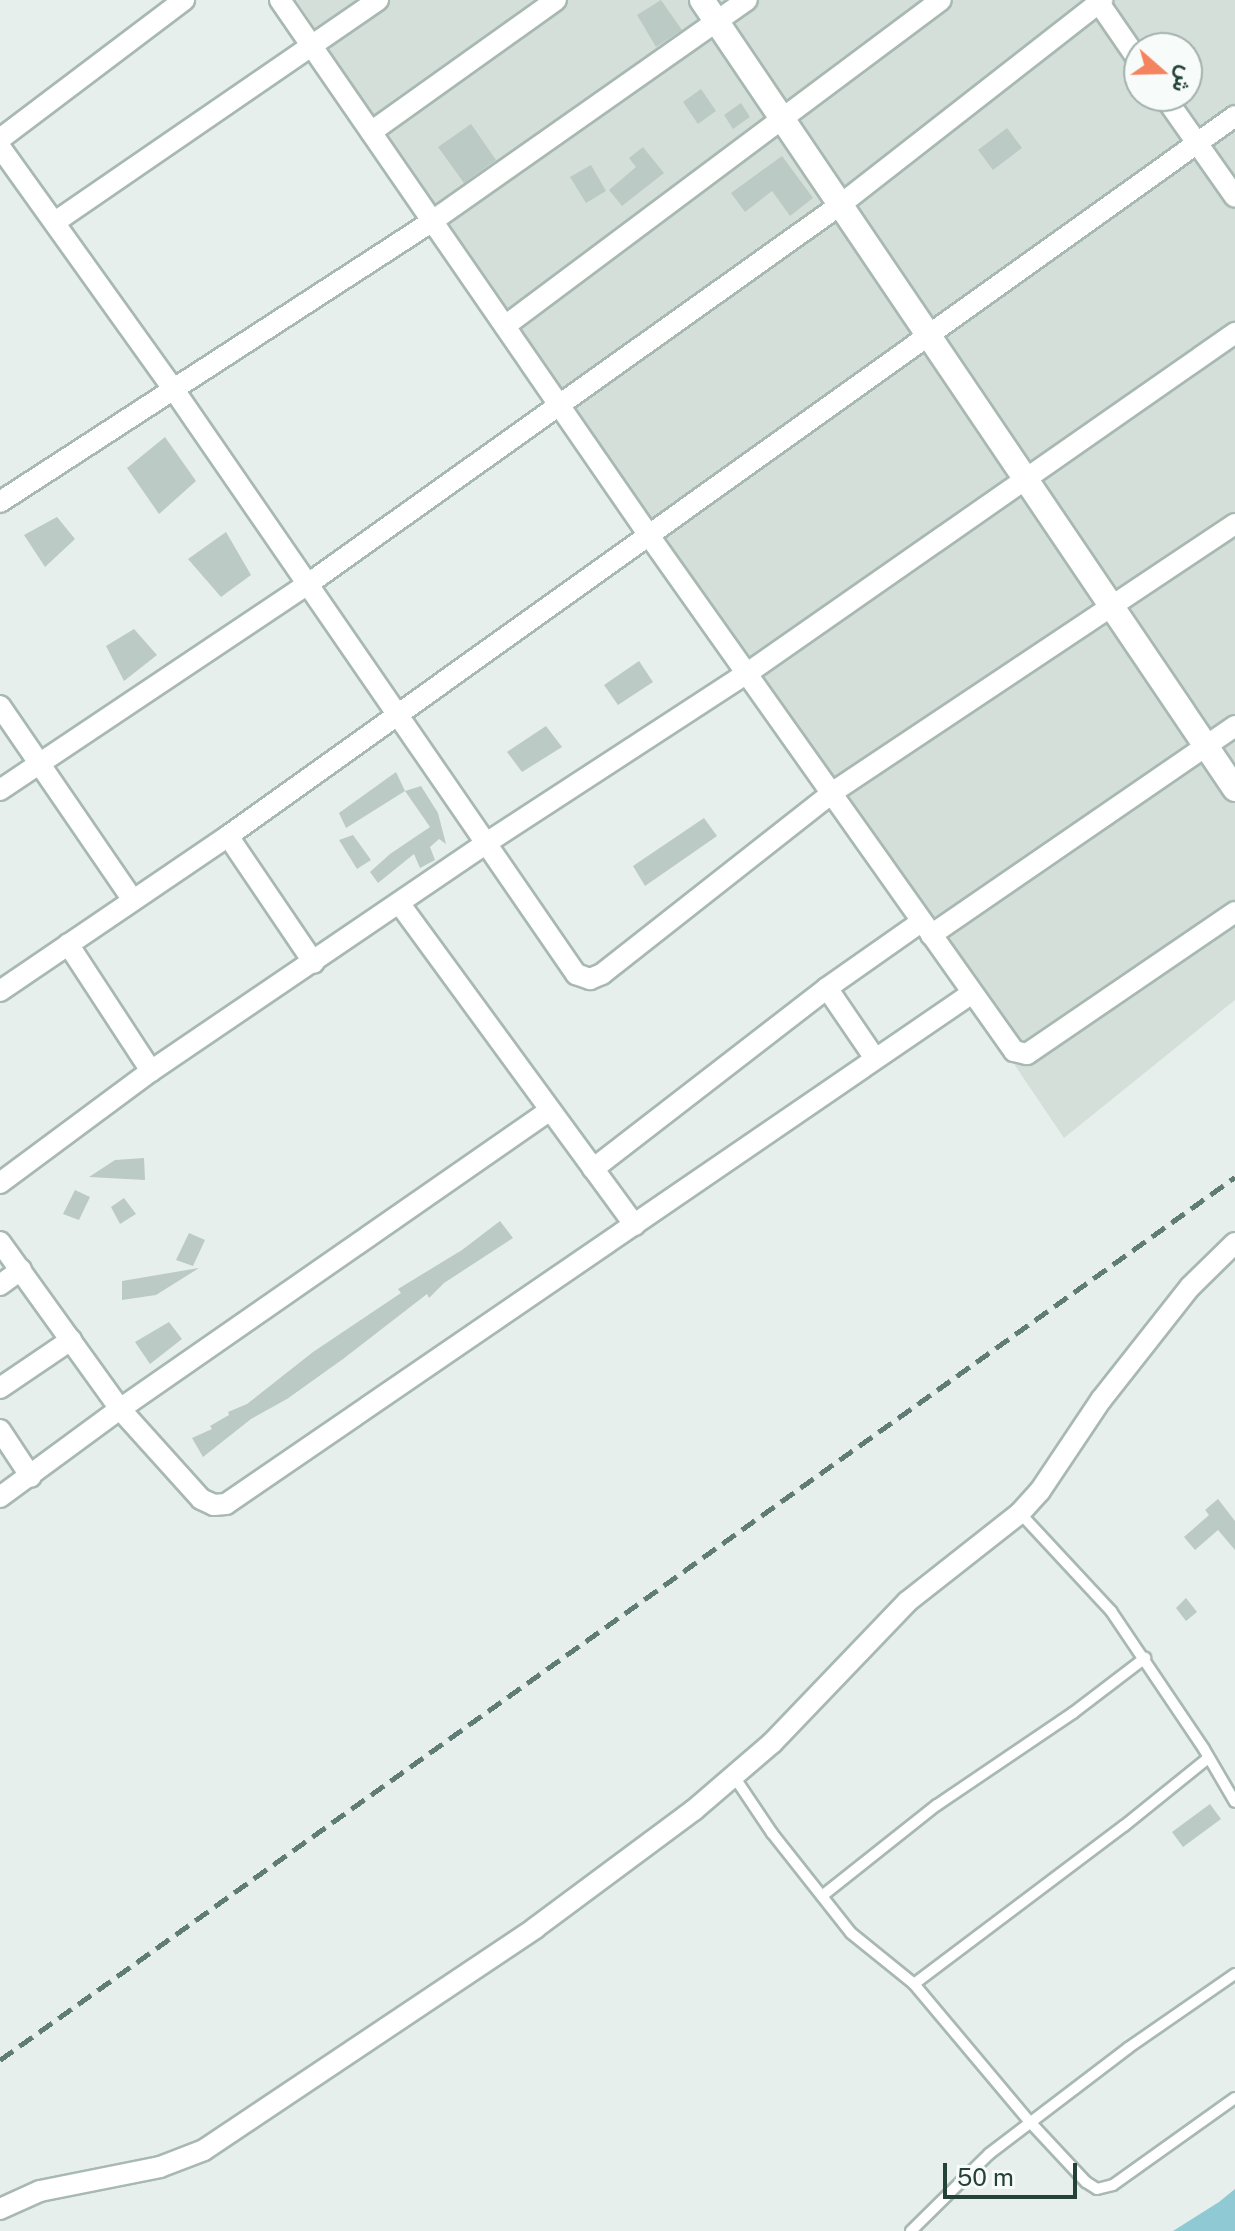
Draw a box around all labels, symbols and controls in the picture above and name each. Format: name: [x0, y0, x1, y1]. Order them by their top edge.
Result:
north arrow: [1123, 32, 1203, 112]
text: ش: [1167, 63, 1200, 96]
scale bar: [947, 2147, 1081, 2197]
text: 50 m: [957, 2163, 1014, 2191]

